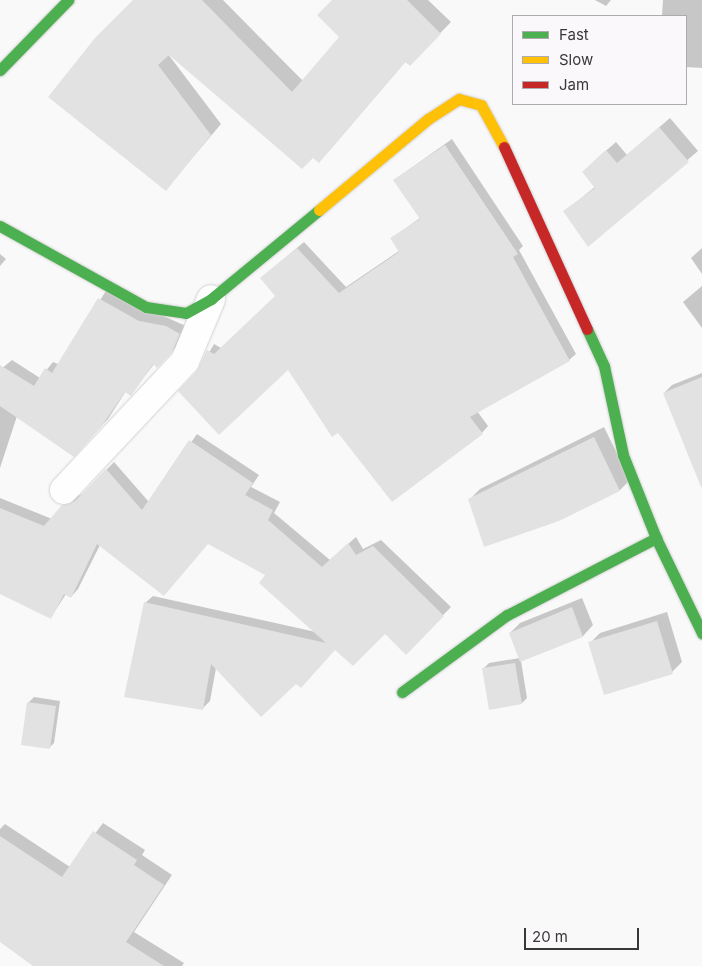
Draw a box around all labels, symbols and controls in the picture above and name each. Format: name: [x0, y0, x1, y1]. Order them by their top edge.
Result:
legend: [512, 15, 687, 105]
text: Fast: [559, 25, 589, 44]
text: Slow: [559, 50, 593, 69]
text: Jam: [559, 75, 589, 94]
scale bar: [527, 918, 642, 950]
text: 20 m: [532, 927, 568, 946]

